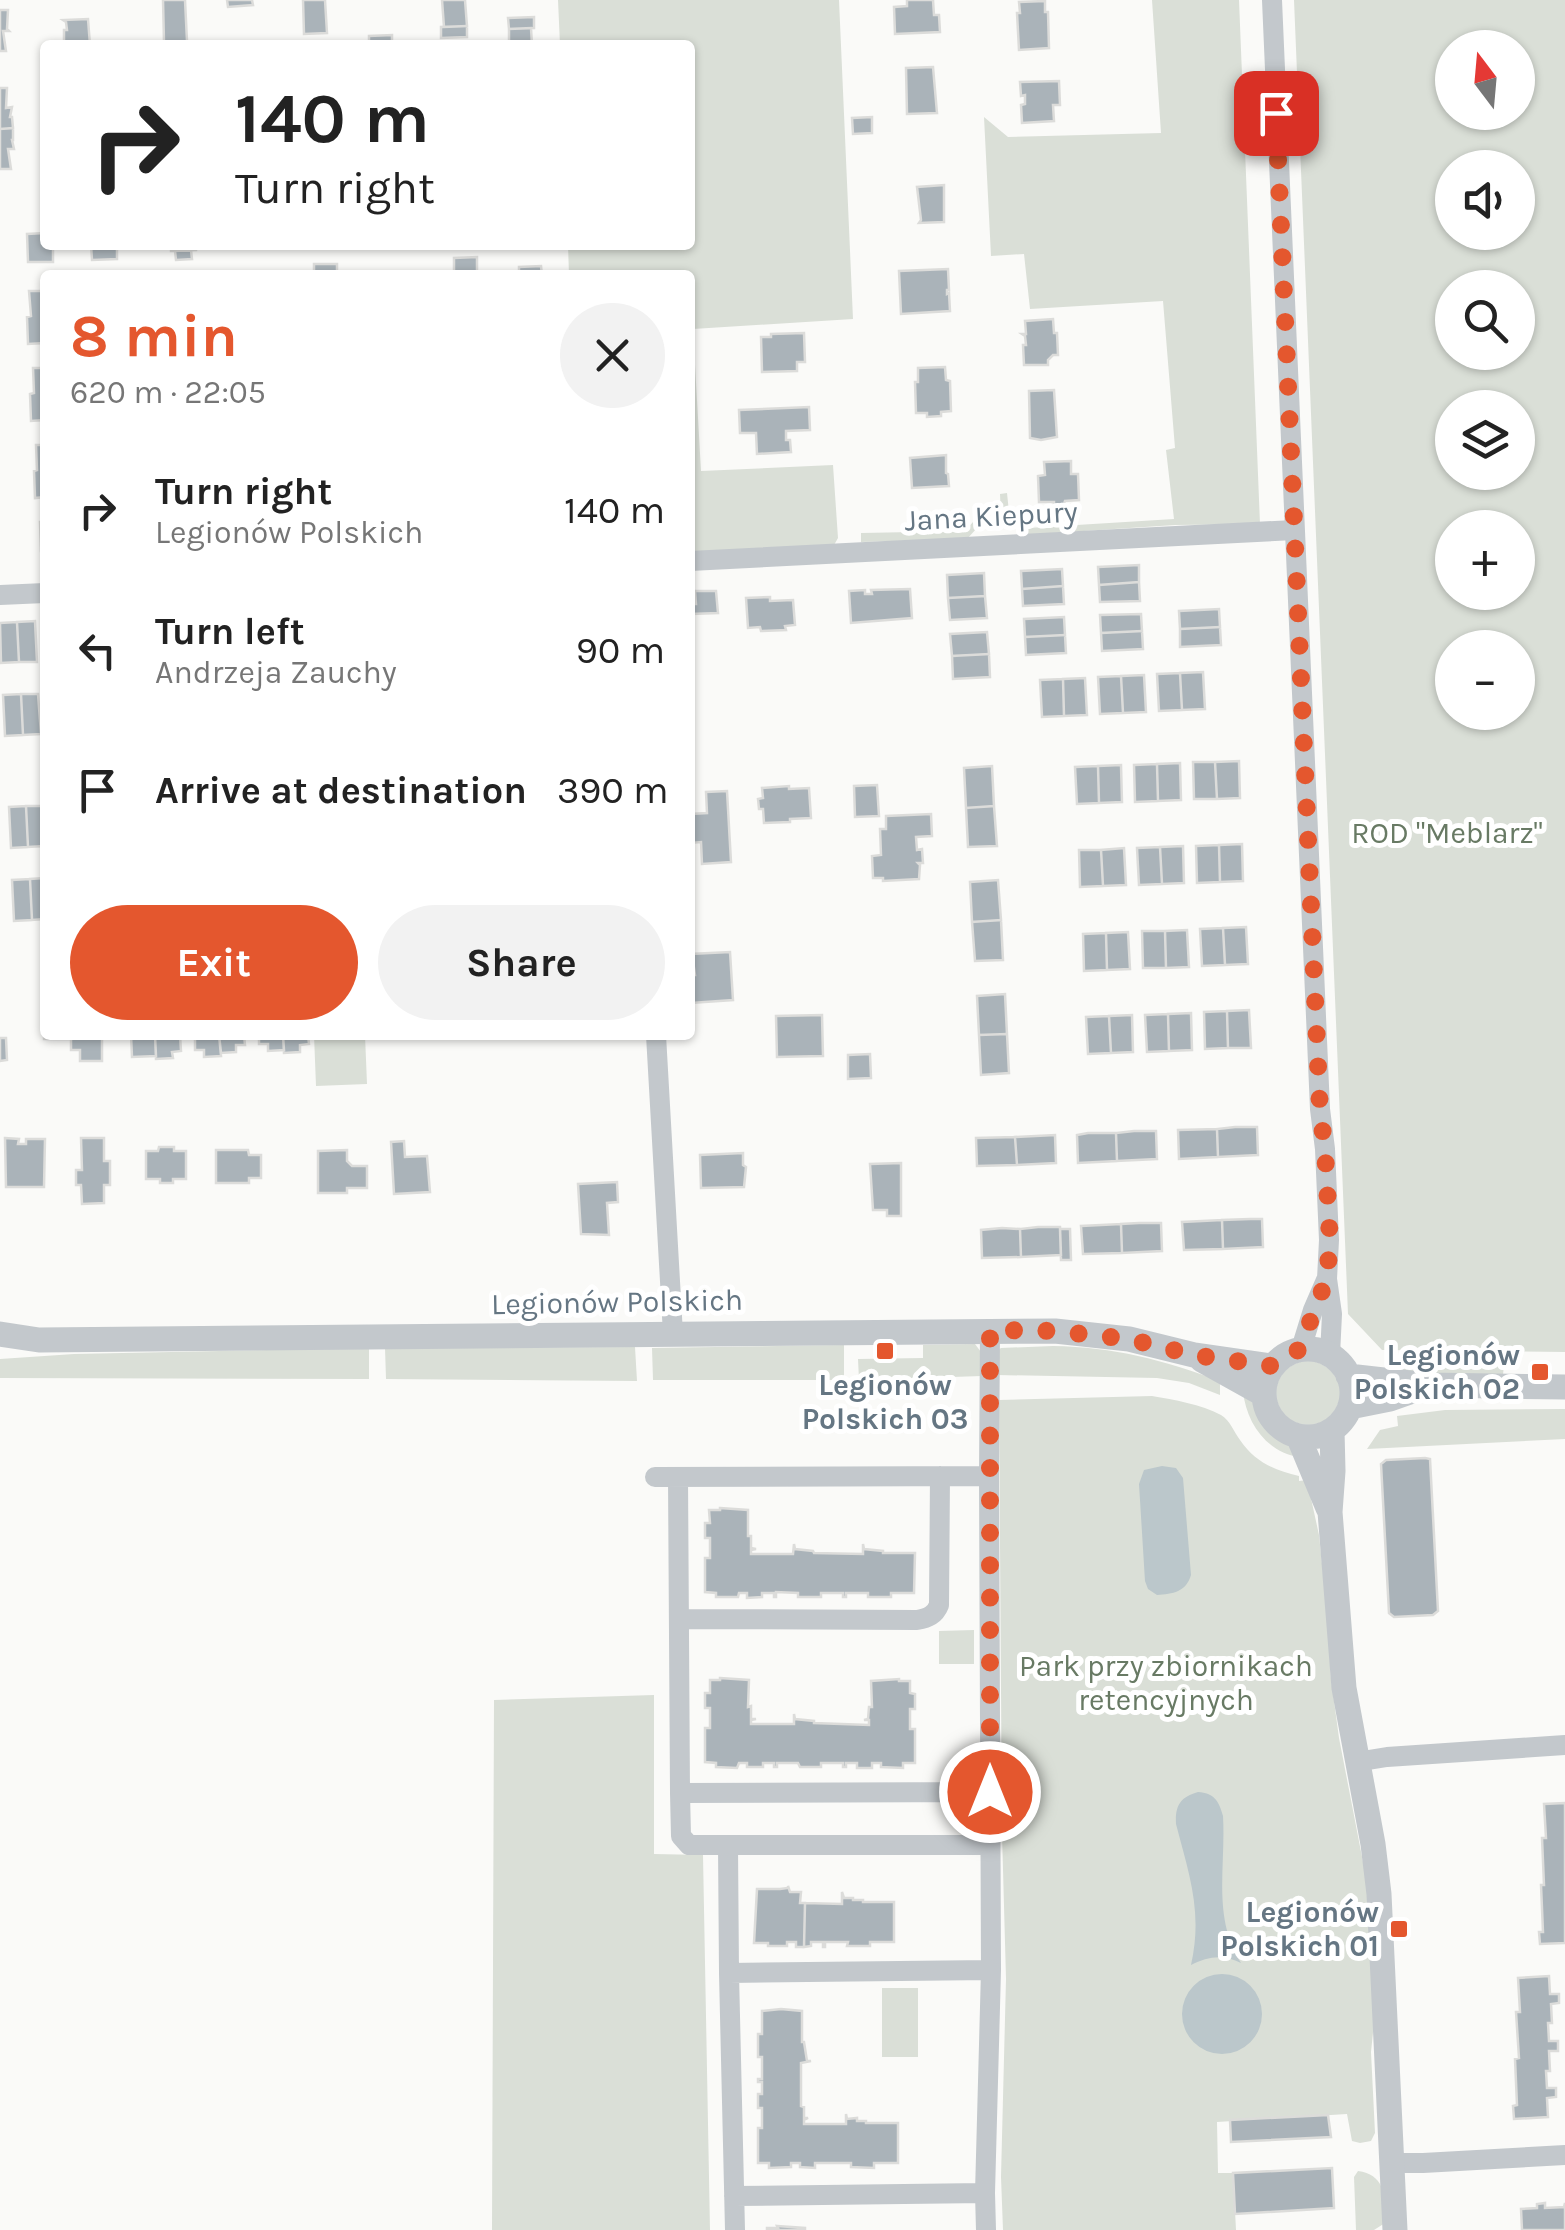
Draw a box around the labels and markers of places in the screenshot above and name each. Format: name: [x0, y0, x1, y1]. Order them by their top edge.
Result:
pin: [1234, 71, 1319, 156]
place label: Legionów Polskich 02: [1354, 1337, 1520, 1407]
marker: Legionów Polskich 03: [874, 1340, 896, 1362]
marker: Legionów Polskich 02: [1529, 1361, 1551, 1383]
place label: Legionów Polskich 03: [802, 1367, 968, 1437]
place label: Legionów Polskich 01: [1220, 1894, 1379, 1964]
marker: Legionów Polskich 01: [1388, 1918, 1410, 1940]

